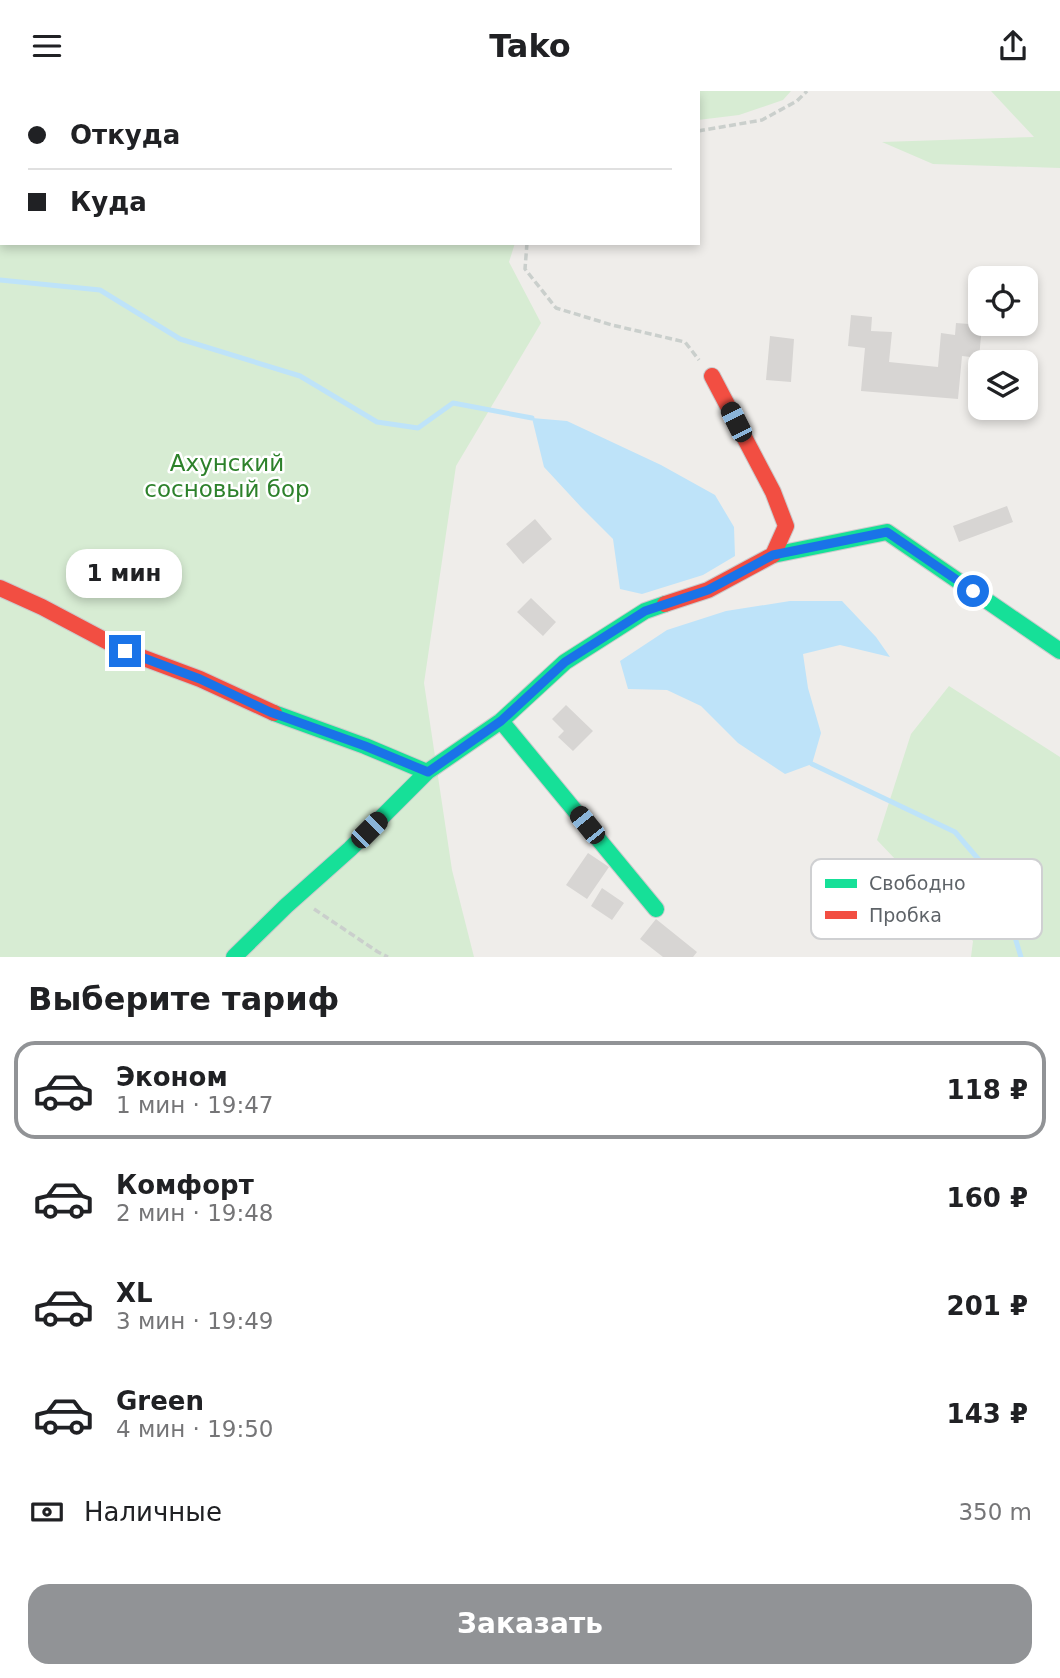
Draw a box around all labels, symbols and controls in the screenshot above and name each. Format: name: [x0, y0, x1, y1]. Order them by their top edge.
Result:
icon: menu: [28, 27, 66, 65]
text: Tako: [489, 27, 571, 65]
icon: share: [994, 27, 1032, 65]
text: Откуда: [70, 120, 180, 150]
text: Куда: [70, 187, 147, 217]
map controls: [968, 266, 1038, 420]
button: locate: [968, 266, 1038, 336]
button: layers: [968, 350, 1038, 420]
car: [718, 399, 755, 445]
park label: Ахунский сосновый бор: [144, 450, 310, 502]
callout: 1 мин: [67, 549, 183, 599]
text: 1 мин: [87, 560, 161, 586]
route start: [957, 575, 989, 607]
route end: [109, 635, 141, 667]
car: [566, 802, 609, 848]
car: [347, 808, 392, 852]
legend: [811, 859, 1042, 939]
text: Свободно: [869, 872, 966, 894]
text: Пробка: [869, 904, 942, 926]
text: Выберите тариф: [28, 980, 339, 1018]
icon: car: [32, 1059, 95, 1122]
text: Эконом: [116, 1062, 228, 1092]
text: 118 ₽: [947, 1075, 1028, 1105]
text: 1 мин · 19:47: [116, 1092, 274, 1118]
icon: car: [32, 1167, 95, 1230]
text: Комфорт: [116, 1170, 254, 1200]
text: 160 ₽: [947, 1183, 1028, 1213]
text: 2 мин · 19:48: [116, 1200, 274, 1226]
icon: car: [32, 1275, 95, 1338]
text: XL: [116, 1278, 153, 1308]
text: 201 ₽: [947, 1291, 1028, 1321]
text: 3 мин · 19:49: [116, 1308, 274, 1334]
icon: car: [32, 1383, 95, 1446]
text: Green: [116, 1386, 204, 1416]
text: 143 ₽: [947, 1399, 1028, 1429]
text: 4 мин · 19:50: [116, 1416, 274, 1442]
icon: cash: [28, 1493, 66, 1531]
text: Наличные: [84, 1497, 222, 1527]
text: 350 m: [958, 1499, 1032, 1525]
button: Заказать: [28, 1584, 1032, 1664]

